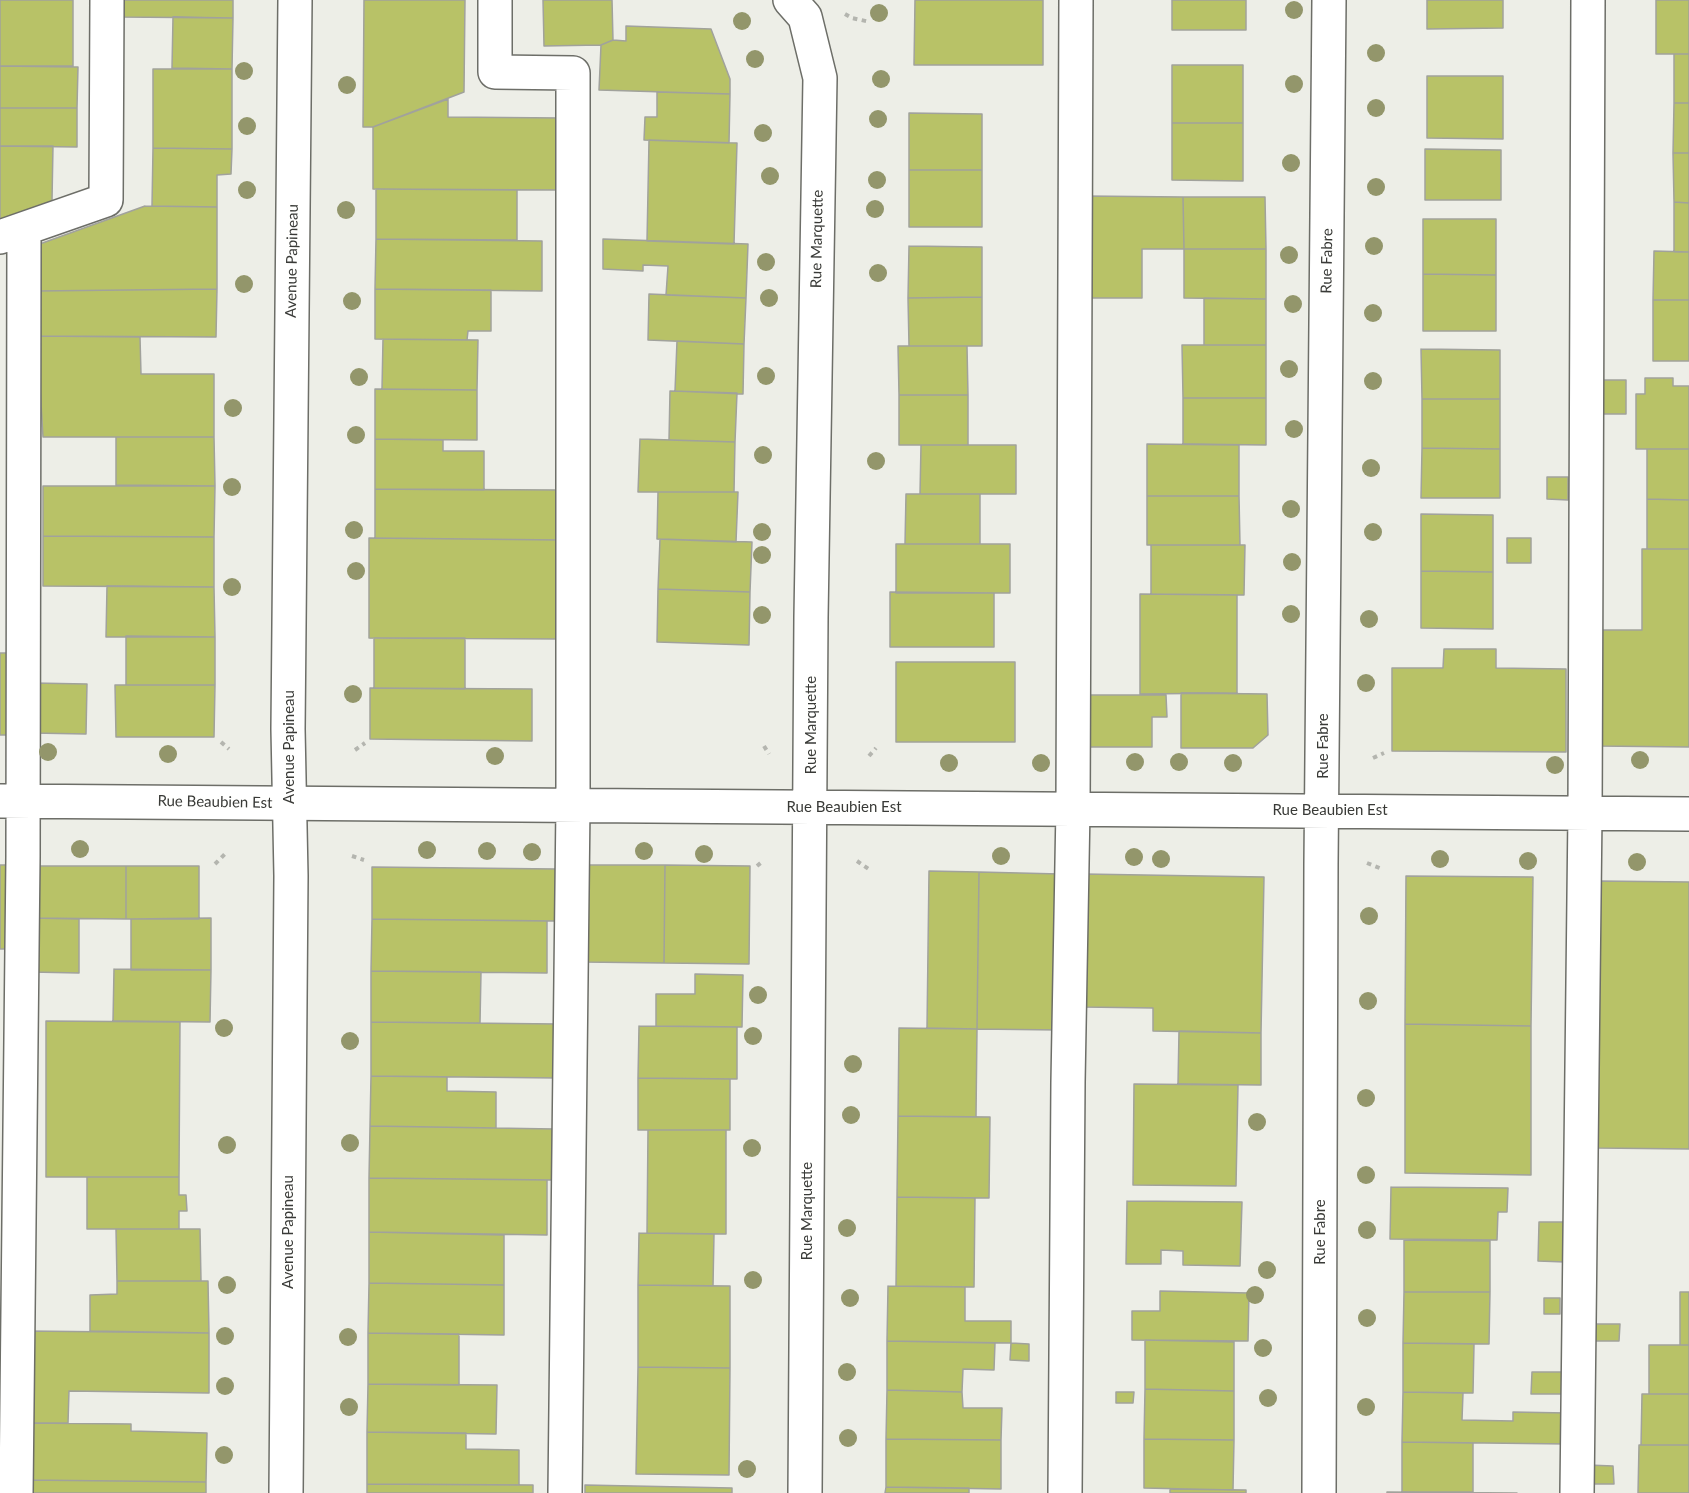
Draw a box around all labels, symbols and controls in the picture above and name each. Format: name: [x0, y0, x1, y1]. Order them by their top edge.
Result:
street label: Rue Marquette: [807, 190, 827, 288]
street label: Avenue Papineau: [282, 204, 302, 318]
street label: Rue Fabre: [1317, 228, 1337, 294]
street label: Rue Marquette: [802, 676, 820, 774]
street label: Avenue Papineau: [280, 690, 298, 804]
street label: Rue Fabre: [1314, 713, 1332, 779]
street label: Rue Beaubien Est: [157, 792, 273, 812]
street label: Rue Beaubien Est: [786, 798, 902, 816]
street label: Rue Beaubien Est: [1272, 801, 1388, 819]
street label: Rue Marquette: [798, 1162, 816, 1260]
street label: Avenue Papineau: [279, 1175, 297, 1289]
street label: Rue Fabre: [1311, 1199, 1329, 1265]

